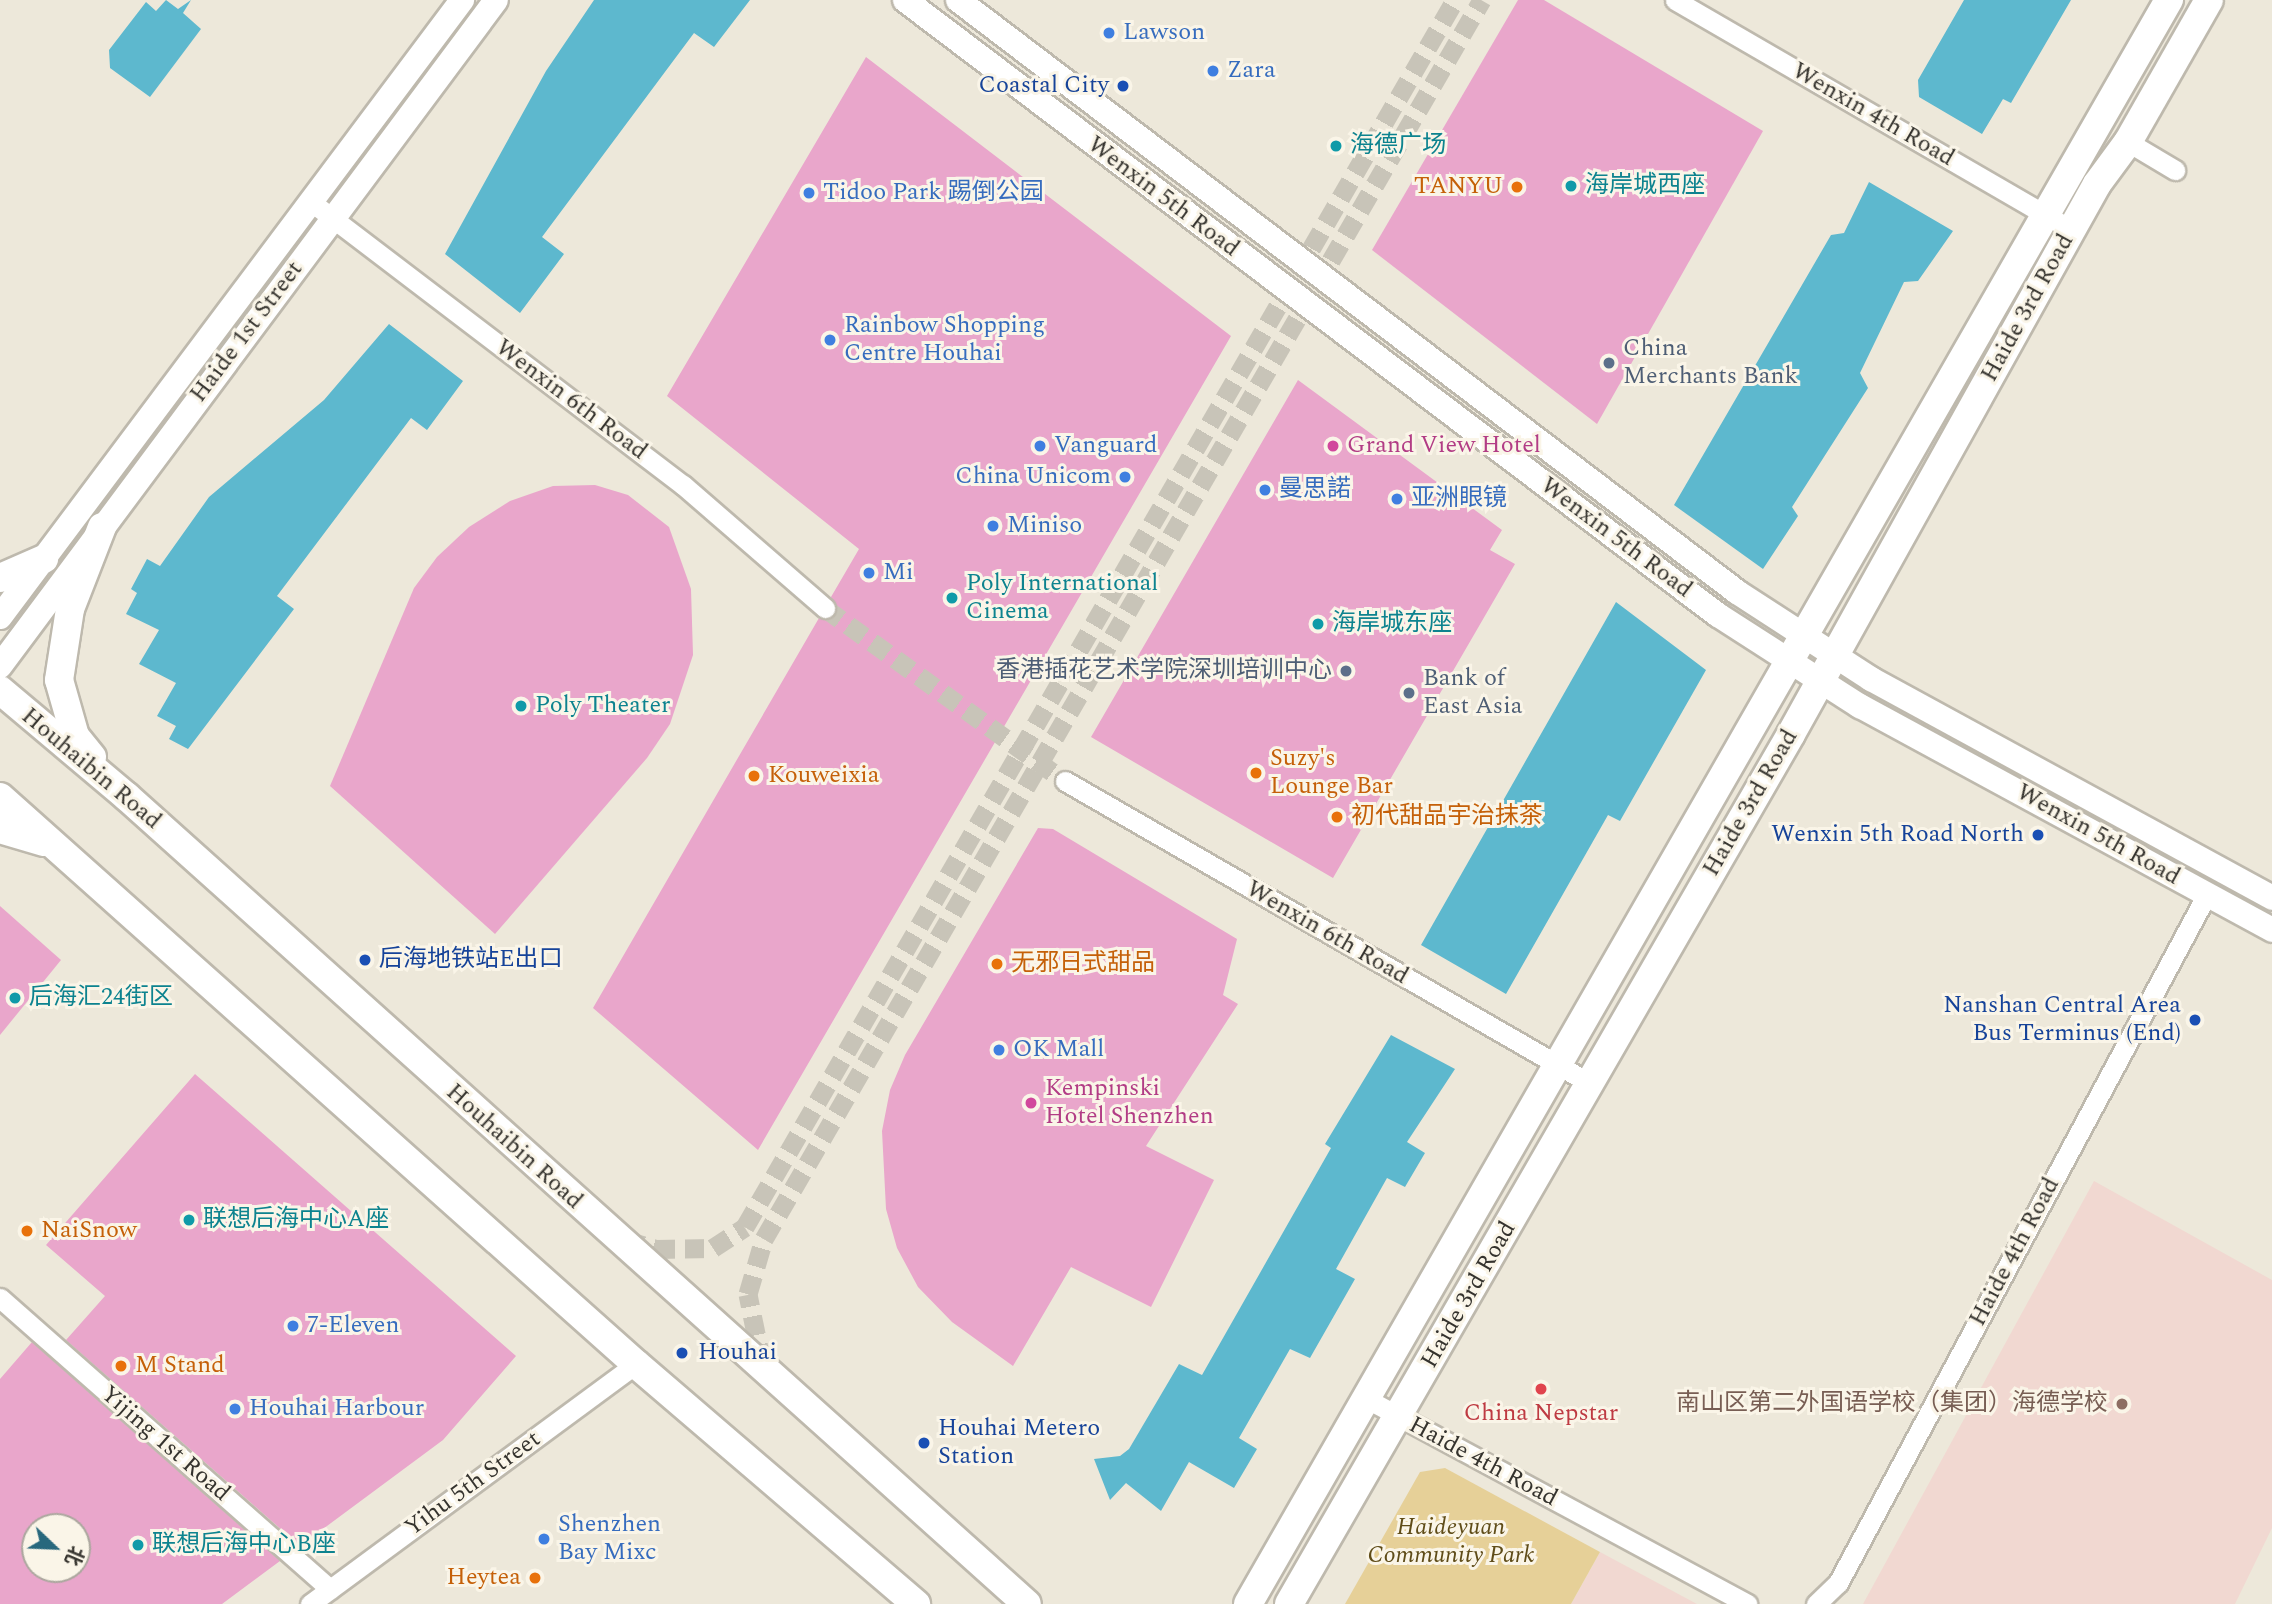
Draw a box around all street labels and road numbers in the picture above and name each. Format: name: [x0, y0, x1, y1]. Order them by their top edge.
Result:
street label: Wenxin 4th Road: [1787, 57, 1959, 173]
street label: Wenxin 5th Road: [1081, 131, 1245, 263]
street label: Haide 3rd Road: [1975, 229, 2081, 387]
street label: Haide 1st Street: [185, 256, 309, 408]
street label: Wenxin 6th Road: [489, 334, 653, 466]
street label: Wenxin 5th Road: [1534, 472, 1698, 604]
street label: Houhaibin Road: [15, 702, 167, 836]
street label: Haide 3rd Road: [1697, 724, 1805, 882]
street label: Wenxin 5th Road: [2011, 778, 2185, 892]
street label: Wenxin 6th Road: [1241, 875, 1413, 991]
street label: Houhaibin Road: [440, 1078, 588, 1216]
street label: Haide 4th Road: [1964, 1173, 2066, 1331]
street label: Haide 3rd Road: [1415, 1216, 1523, 1374]
street label: Yijing 1st Road: [94, 1380, 236, 1508]
street label: Haide 4th Road: [1404, 1411, 1562, 1513]
street label: Yihu 5th Street: [400, 1425, 546, 1543]

